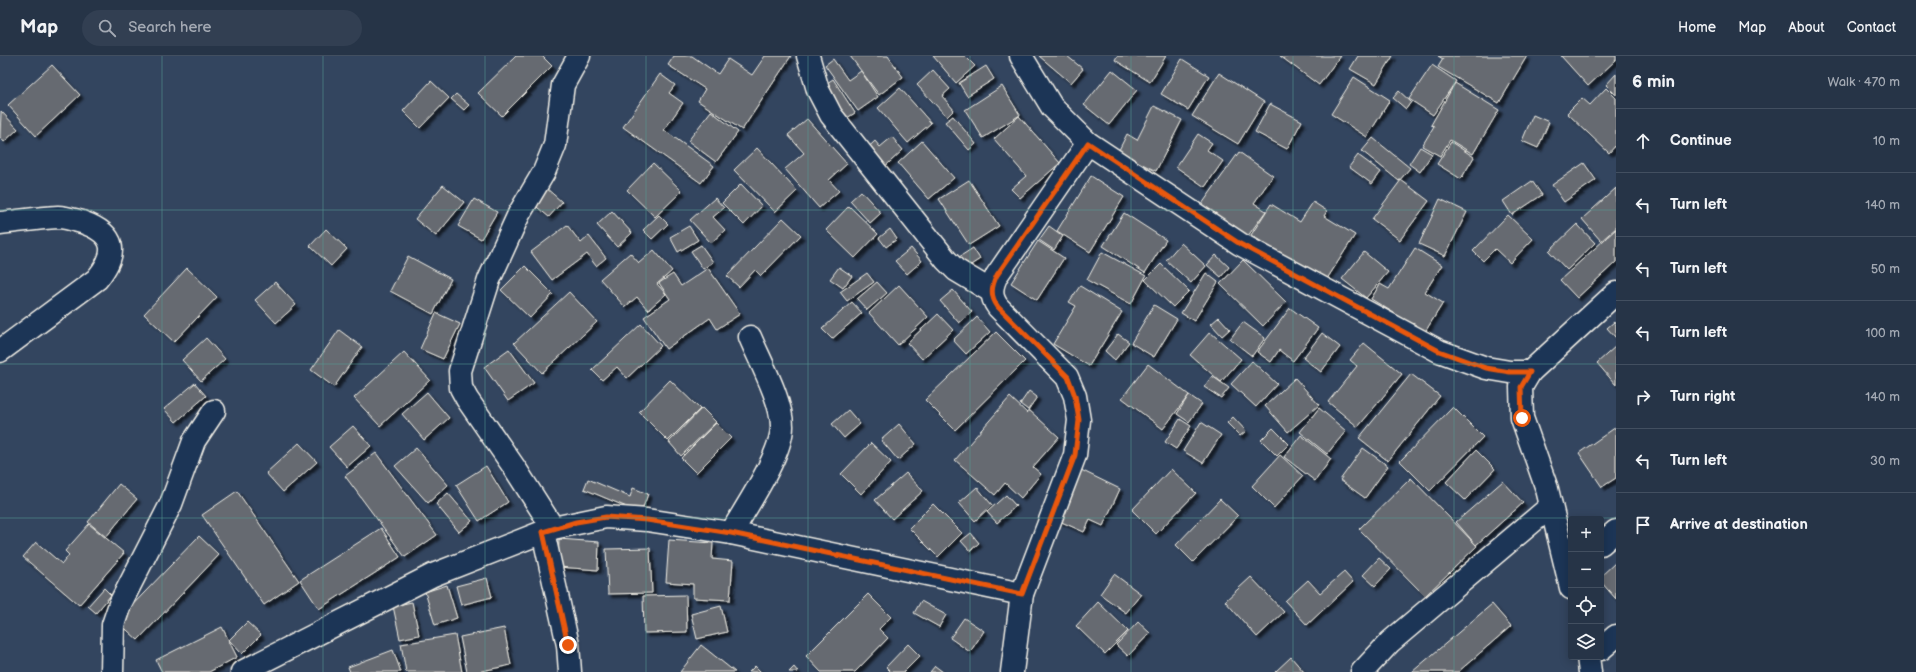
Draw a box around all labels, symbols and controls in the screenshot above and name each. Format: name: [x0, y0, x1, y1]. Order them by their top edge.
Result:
search box: [82, 10, 362, 46]
text: Map: [20, 16, 58, 39]
icon: search: [96, 17, 118, 39]
text: Search here: [128, 18, 211, 37]
text: Home: [1678, 19, 1716, 36]
text: Map: [1738, 19, 1766, 36]
text: About: [1788, 19, 1825, 36]
text: Contact: [1847, 19, 1896, 36]
text: 6 min: [1632, 72, 1675, 92]
text: Walk · 470 m: [1828, 74, 1900, 90]
icon: ahead: [1632, 130, 1654, 152]
text: Continue: [1670, 131, 1732, 150]
text: 10 m: [1873, 133, 1900, 149]
icon: left: [1632, 194, 1654, 216]
text: Turn left: [1670, 195, 1727, 214]
text: 140 m: [1865, 197, 1900, 213]
icon: left: [1632, 258, 1654, 280]
text: Turn left: [1670, 259, 1727, 278]
text: 50 m: [1871, 261, 1900, 277]
icon: left: [1632, 322, 1654, 344]
text: Turn left: [1670, 323, 1727, 342]
text: 100 m: [1865, 325, 1900, 341]
icon: right: [1632, 386, 1654, 408]
text: Turn right: [1670, 387, 1735, 406]
text: 140 m: [1865, 389, 1900, 405]
route start: [1513, 409, 1531, 427]
icon: left: [1632, 450, 1654, 472]
text: Turn left: [1670, 451, 1727, 470]
text: 30 m: [1870, 453, 1900, 469]
icon: arrive: [1632, 514, 1654, 536]
text: Arrive at destination: [1670, 515, 1808, 534]
map controls: [1568, 516, 1604, 660]
button: +: [1568, 516, 1604, 552]
button: −: [1568, 552, 1604, 588]
button: locate: [1568, 588, 1604, 624]
button: layers: [1568, 624, 1604, 660]
route end: [559, 636, 577, 654]

